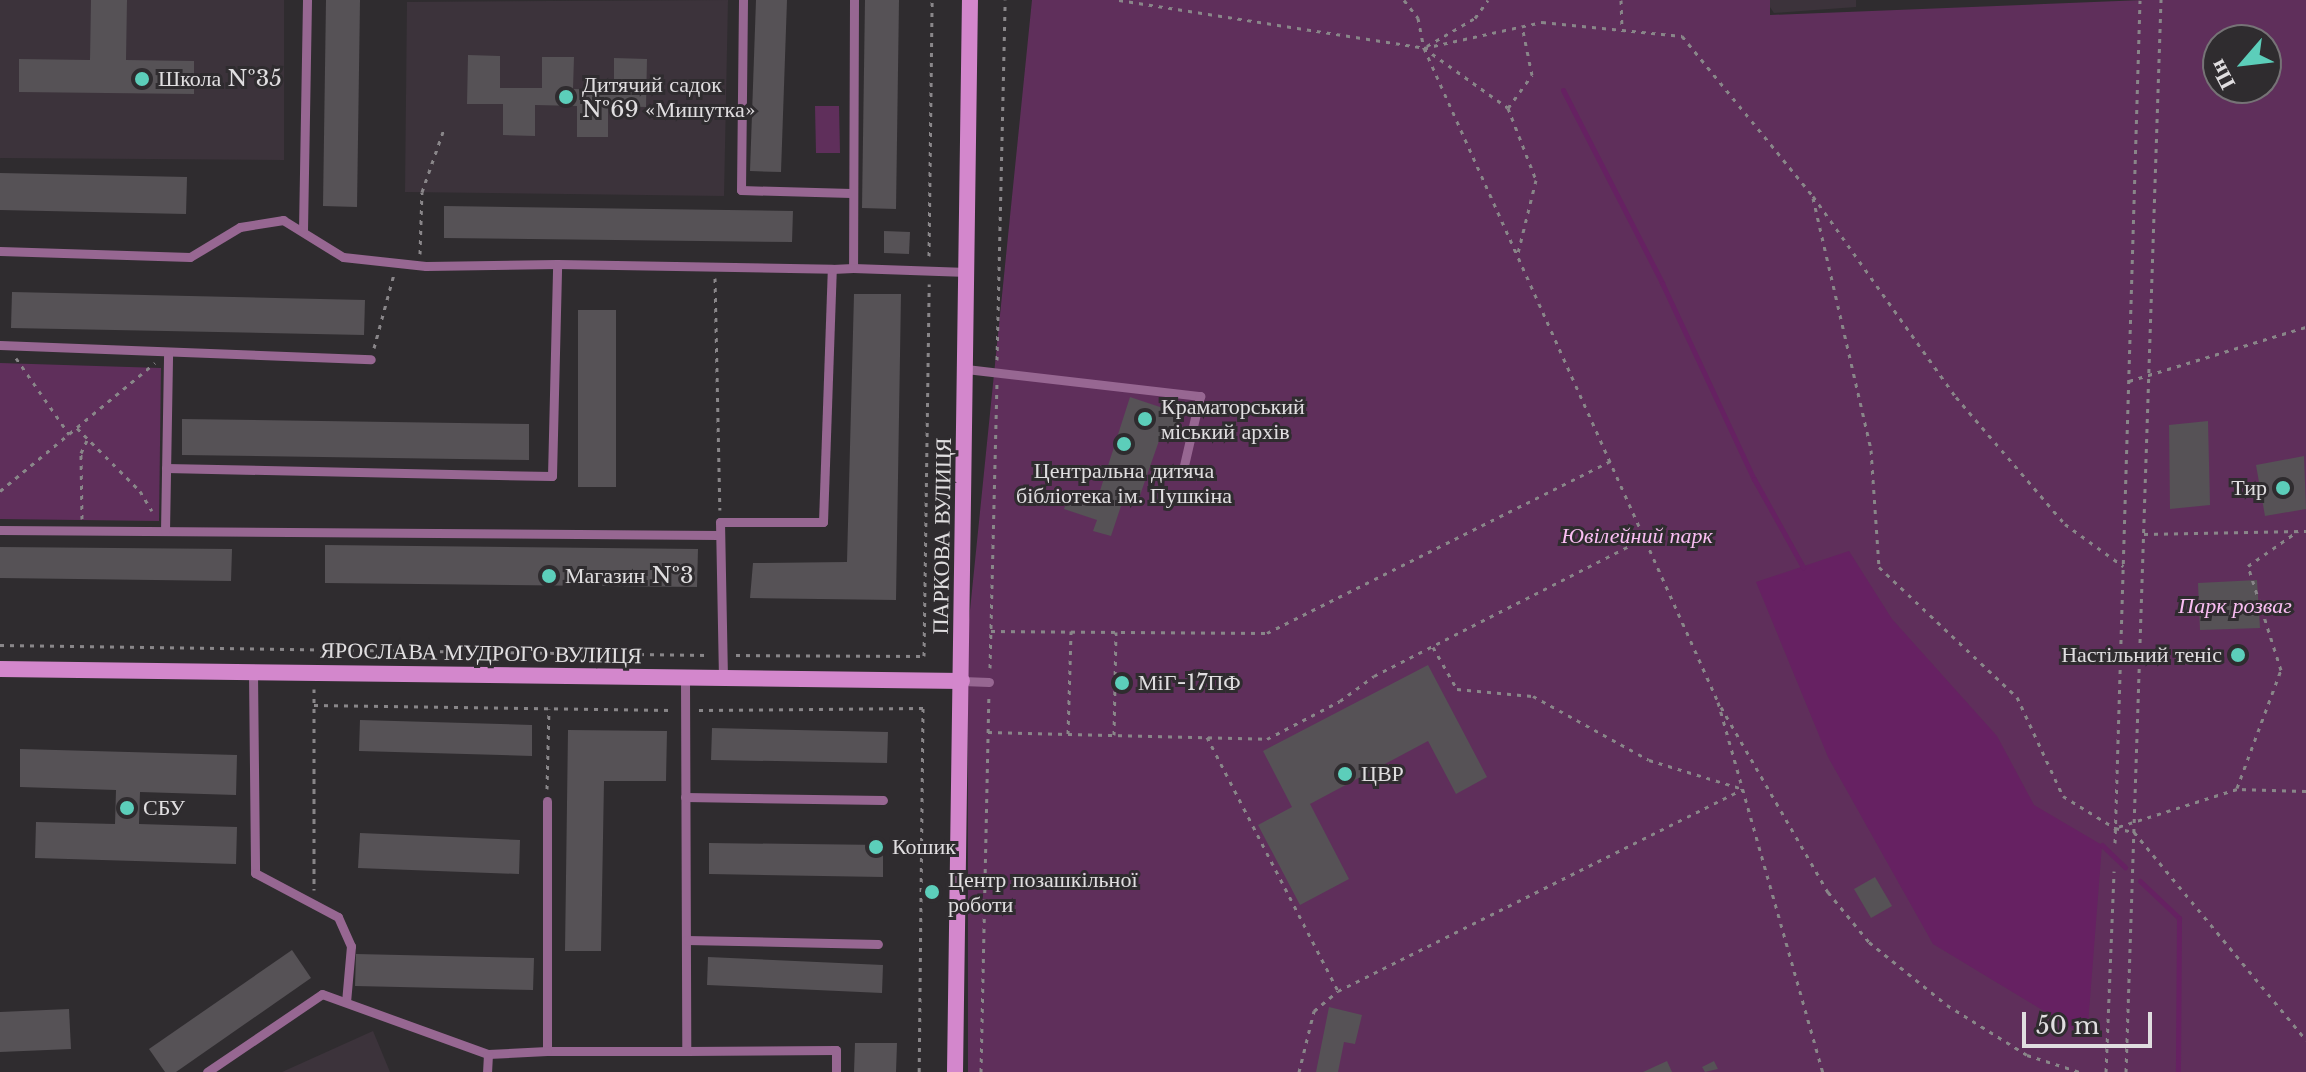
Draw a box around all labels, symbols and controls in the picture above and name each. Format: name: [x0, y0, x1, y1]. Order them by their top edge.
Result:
north arrow: [2202, 24, 2282, 104]
text: Пн: [2203, 55, 2241, 94]
place label: Школа №35: [158, 66, 282, 92]
marker: Школа №35: [133, 70, 151, 88]
place label: Дитячий садок №69 «Мишутка»: [582, 71, 755, 122]
marker: Дитячий садок №69 «Мишутка»: [557, 88, 575, 106]
place label: Краматорський міський архів: [1161, 393, 1305, 444]
marker: Краматорський міський архів: [1136, 410, 1154, 428]
marker: Центральна дитяча бібліотека ім. Пушкіна: [1115, 435, 1133, 453]
street label: ПАРКОВА ВУЛИЦЯ: [927, 437, 957, 635]
place label: Центральна дитяча бібліотека ім. Пушкіна: [1016, 457, 1232, 508]
place label: Тир: [2231, 475, 2267, 501]
marker: Тир: [2274, 479, 2292, 497]
park label: Ювілейний парк: [1561, 523, 1713, 549]
place label: Магазин №3: [565, 563, 693, 589]
marker: Магазин №3: [540, 567, 558, 585]
park label: Парк розваг: [2178, 593, 2292, 619]
street label: ЯРОСЛАВА МУДРОГО ВУЛИЦЯ: [320, 637, 642, 669]
place label: Настільний теніс: [2061, 642, 2222, 668]
marker: Настільний теніс: [2229, 646, 2247, 664]
place label: МіГ-17ПФ: [1138, 670, 1241, 696]
marker: МіГ-17ПФ: [1113, 674, 1131, 692]
place label: ЦВР: [1361, 761, 1404, 787]
marker: ЦВР: [1336, 765, 1354, 783]
place label: СБУ: [143, 795, 185, 821]
marker: СБУ: [118, 799, 136, 817]
place label: Кошик: [892, 834, 956, 860]
marker: Кошик: [867, 838, 885, 856]
place label: Центр позашкільної роботи: [948, 866, 1137, 918]
marker: Центр позашкільної роботи: [923, 883, 941, 901]
scale bar: [2026, 996, 2156, 1046]
text: 50 m: [2036, 1011, 2099, 1040]

